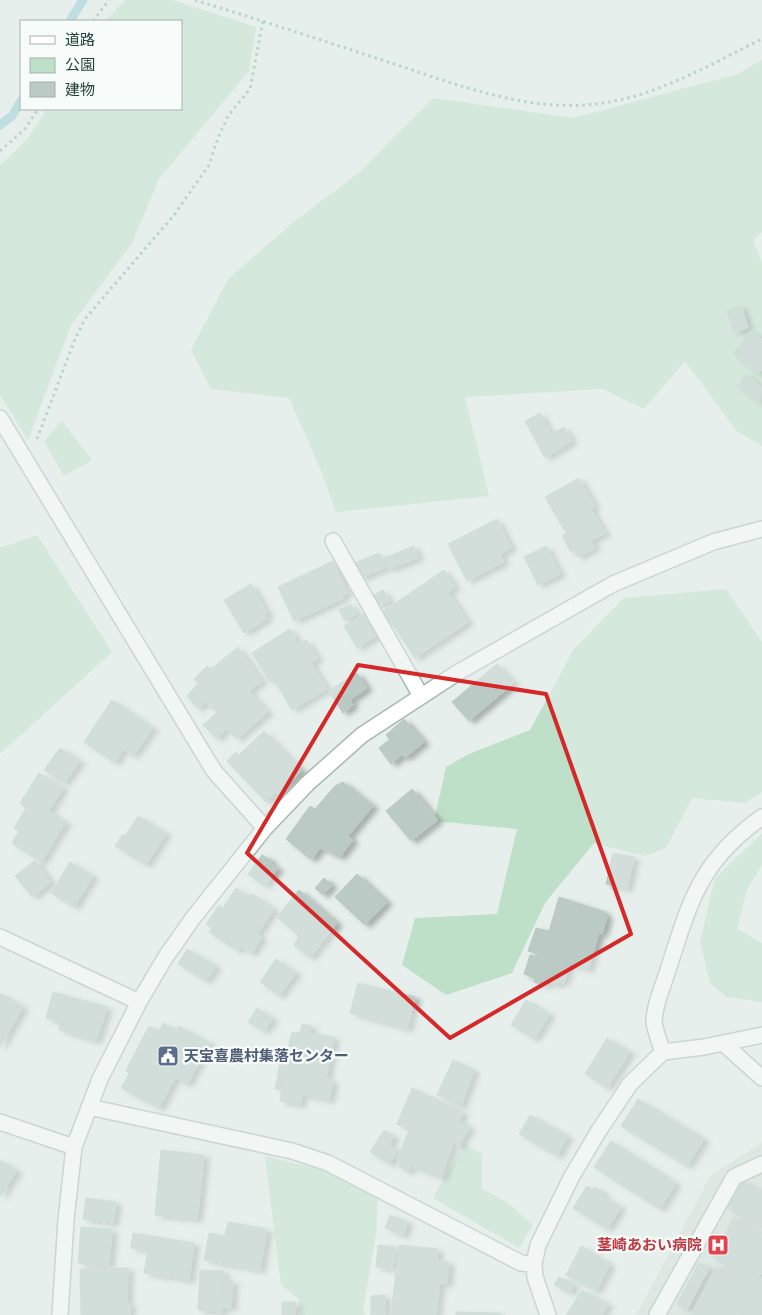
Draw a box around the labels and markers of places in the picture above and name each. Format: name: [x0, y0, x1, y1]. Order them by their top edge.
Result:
public building icon: 天宝喜農村集落センター: [156, 1044, 180, 1068]
place label: 天宝喜農村集落センター: [184, 1047, 349, 1065]
hospital icon: 茎崎あおい病院: [706, 1233, 730, 1257]
place label: 茎崎あおい病院: [597, 1236, 702, 1254]

